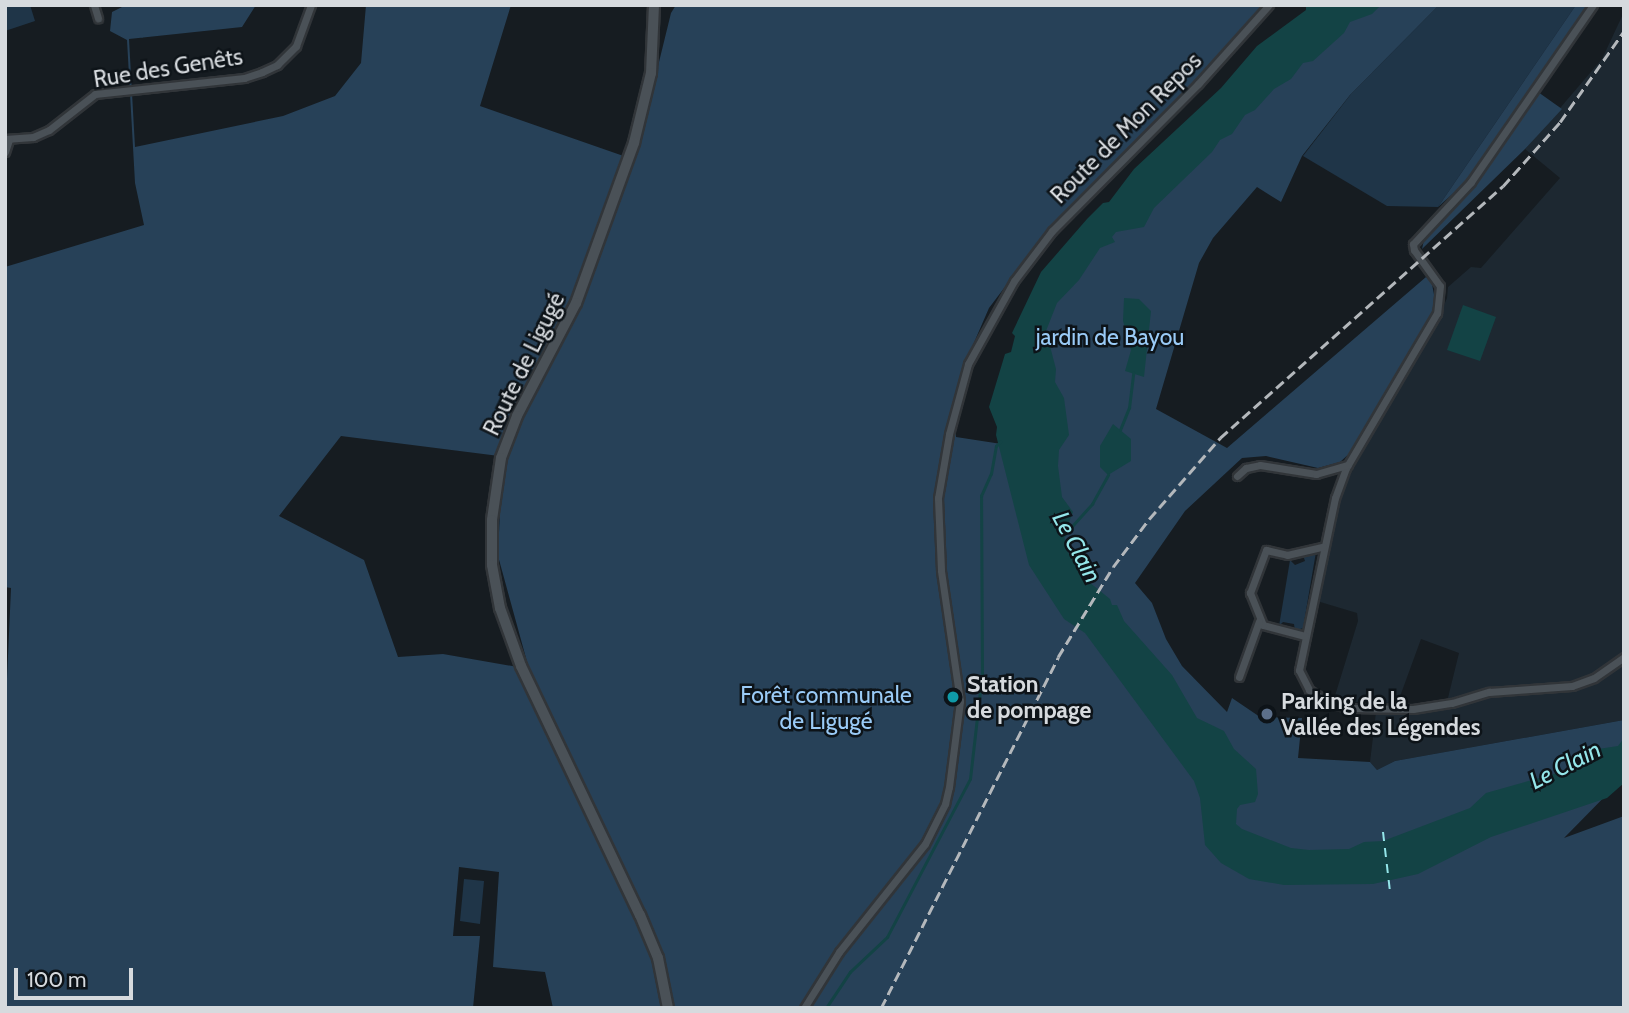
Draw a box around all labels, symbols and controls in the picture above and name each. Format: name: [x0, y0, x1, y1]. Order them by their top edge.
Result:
street label: Rue des Genêts: [91, 43, 245, 93]
street label: Route de Mon Repos: [1045, 47, 1207, 209]
street label: Route de Ligugé: [477, 288, 571, 440]
park label: jardin de Bayou: [1036, 323, 1184, 351]
water label: Le Clain: [1046, 507, 1108, 587]
place label: Station de pompage: [967, 670, 1091, 724]
park label: Forêt communale de Ligugé: [740, 681, 912, 735]
place label: Parking de la Vallée des Légendes: [1281, 687, 1480, 741]
marker: Station de pompage: [945, 689, 961, 705]
marker: Parking de la Vallée des Légendes: [1259, 706, 1275, 722]
water label: Le Clain: [1524, 735, 1606, 795]
scale bar: [18, 954, 136, 998]
text: 100 m: [27, 967, 86, 992]

